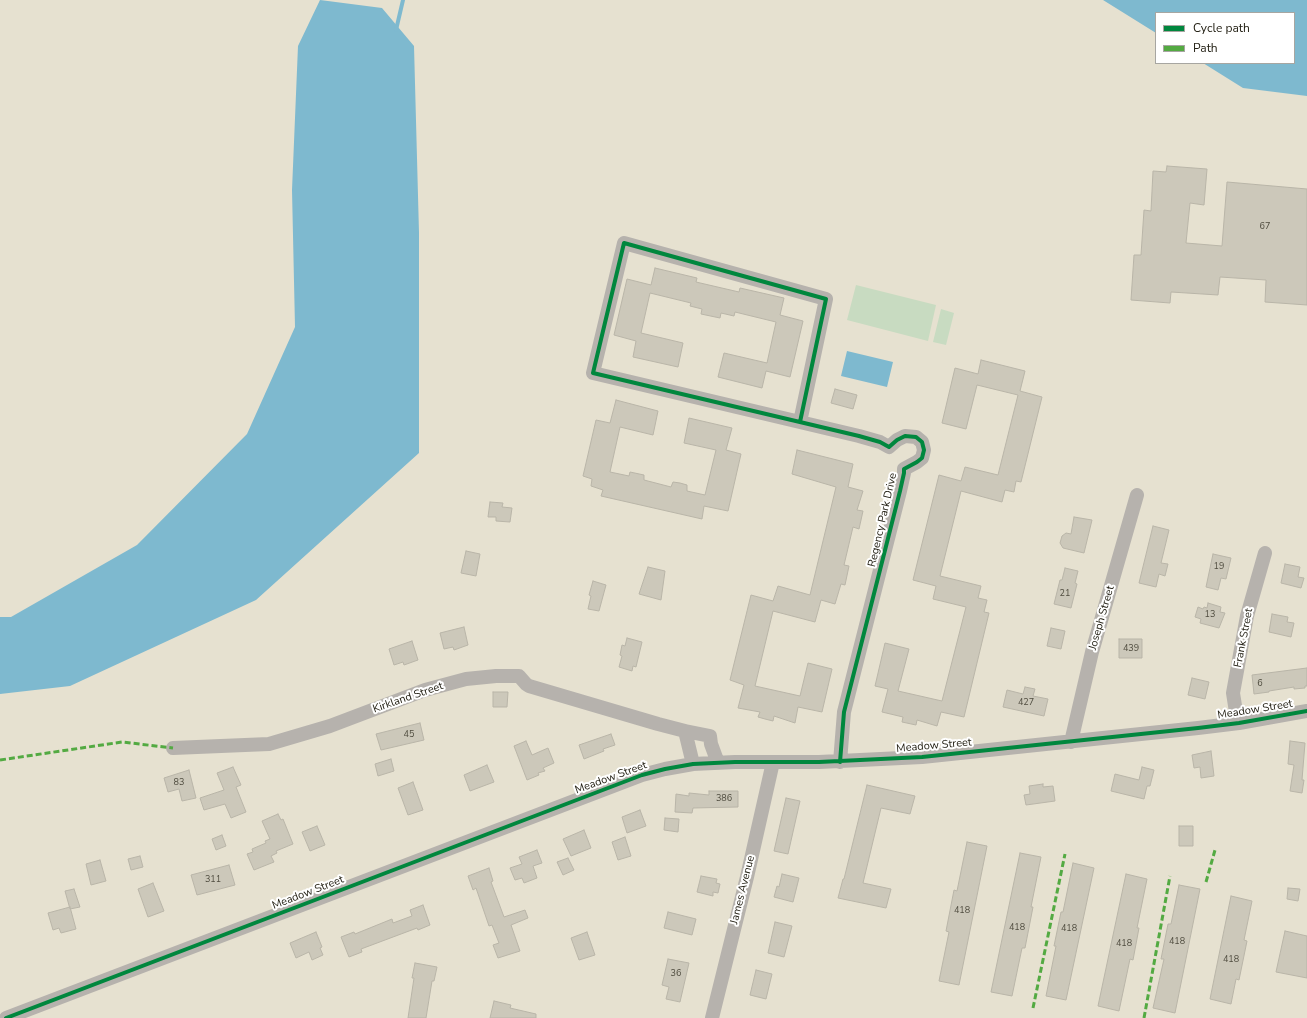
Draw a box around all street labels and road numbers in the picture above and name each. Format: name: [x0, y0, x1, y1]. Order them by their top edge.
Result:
street label: Regency Park Drive: [866, 472, 900, 568]
street label: Joseph Street: [1087, 584, 1117, 652]
street label: Frank Street: [1232, 607, 1256, 669]
street label: Kirkland Street: [371, 680, 445, 716]
street label: Meadow Street: [1217, 698, 1293, 722]
street label: Meadow Street: [896, 736, 972, 756]
street label: Meadow Street: [573, 759, 649, 797]
street label: James Avenue: [728, 854, 758, 926]
street label: Meadow Street: [270, 873, 346, 913]

